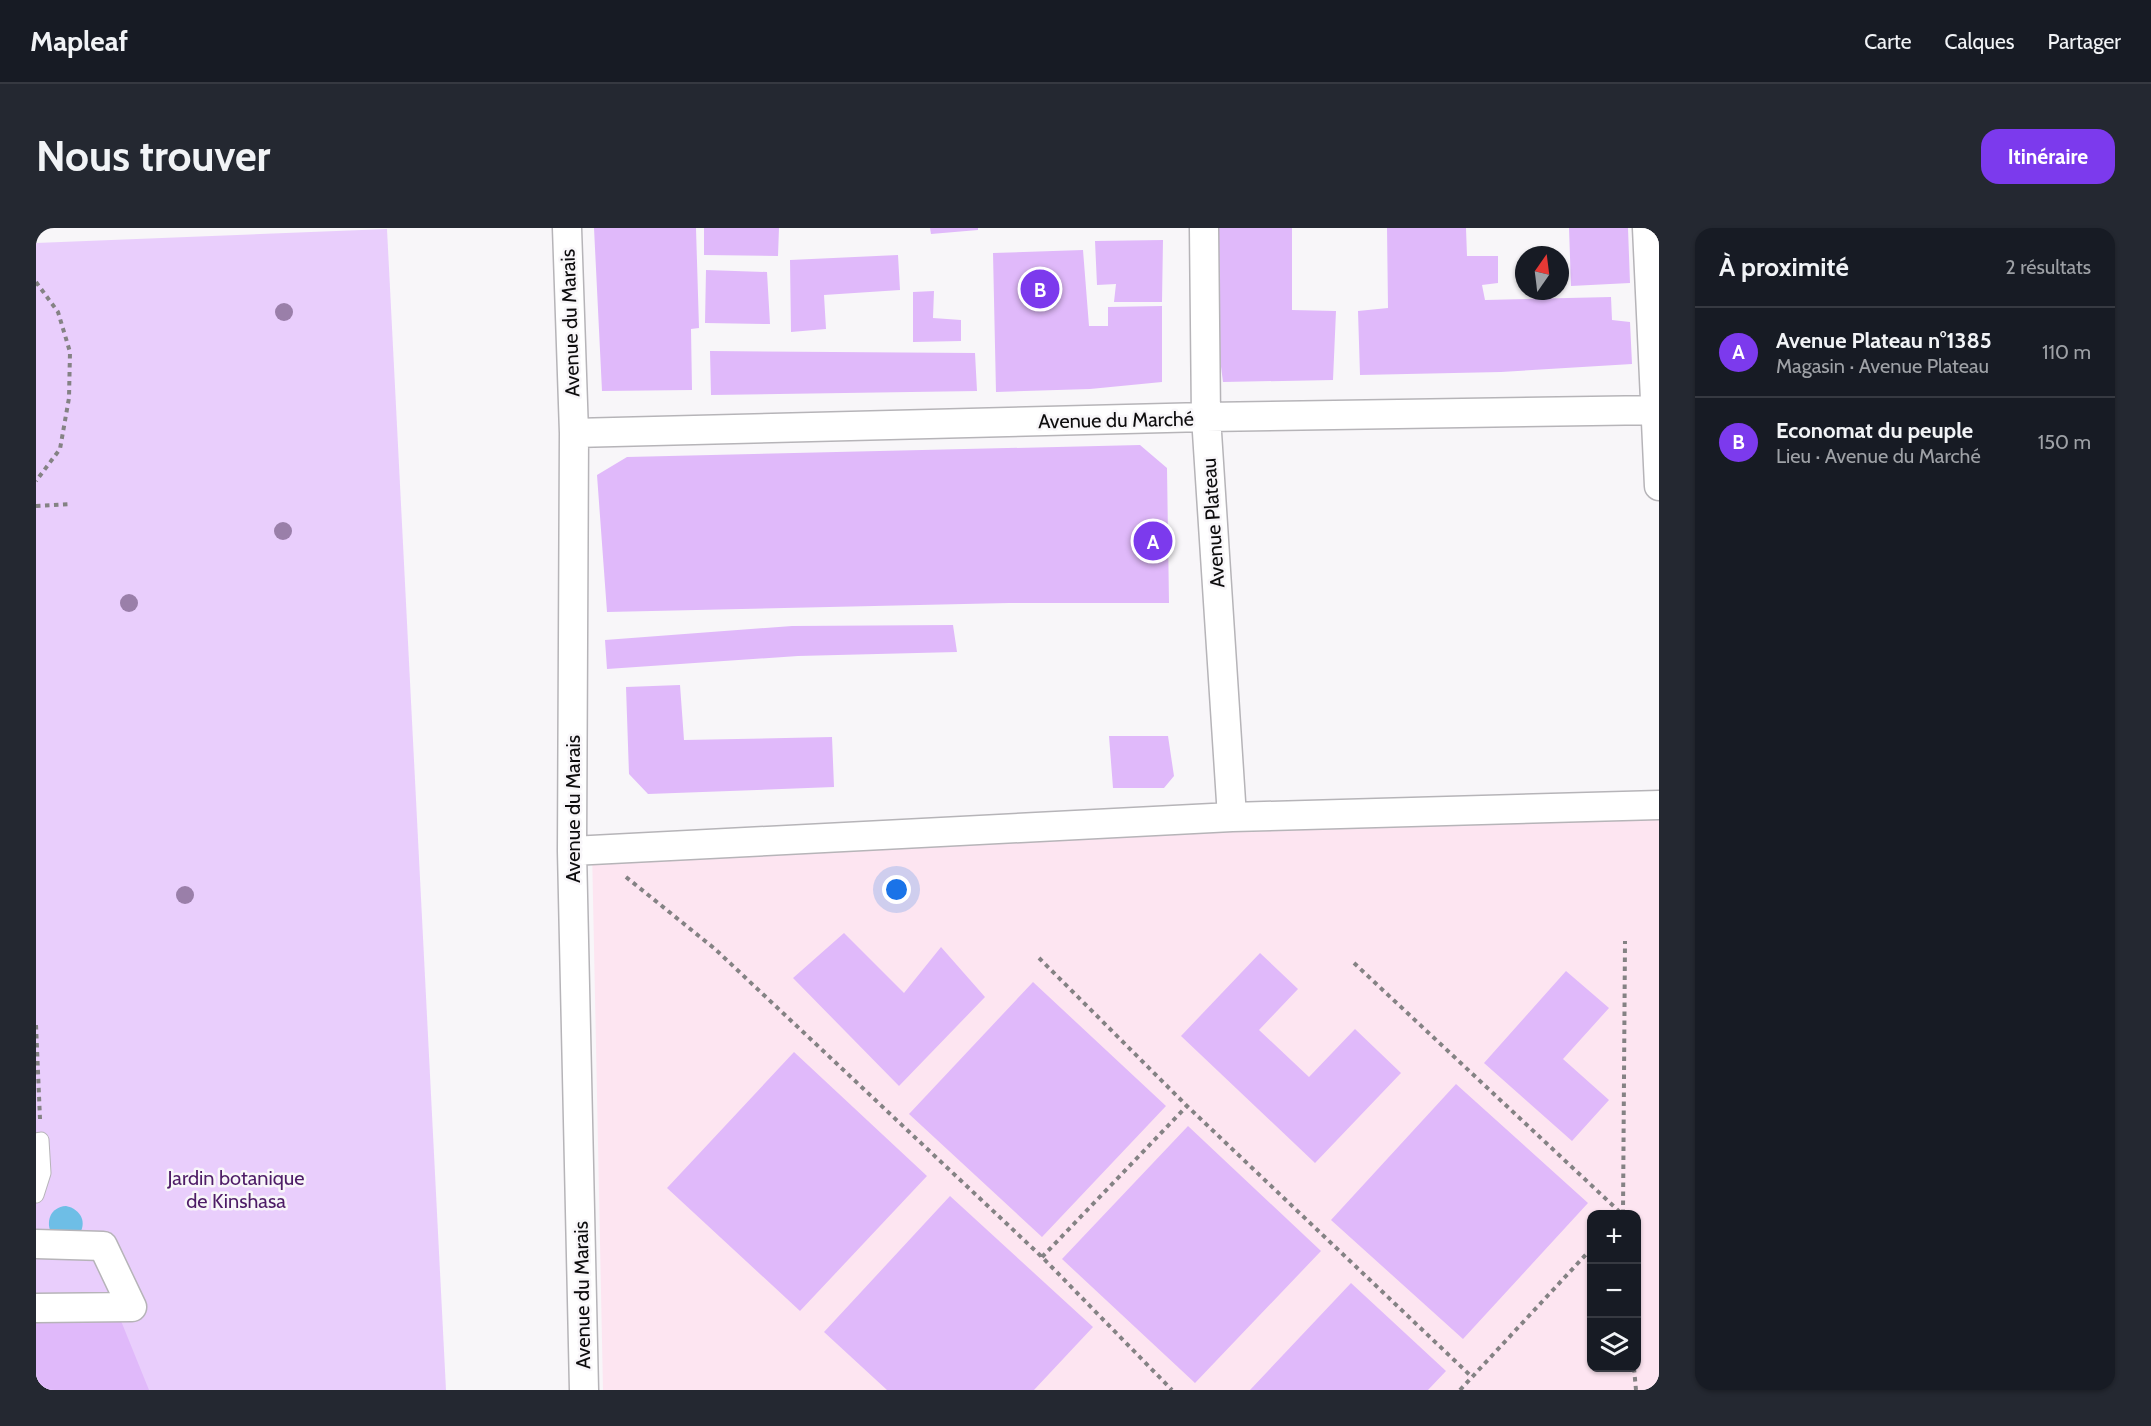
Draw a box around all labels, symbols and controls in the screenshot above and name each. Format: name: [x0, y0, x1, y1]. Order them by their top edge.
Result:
text: Mapleaf: [30, 24, 128, 58]
text: Carte: [1864, 29, 1912, 54]
text: Calques: [1945, 29, 2015, 54]
text: Partager: [2048, 29, 2121, 54]
button: Itinéraire: [1981, 129, 2115, 184]
text: Nous trouver: [36, 130, 270, 182]
north arrow: [1515, 246, 1569, 300]
street label: Avenue du Marais: [555, 249, 585, 397]
text: À proximité: [1719, 251, 1849, 283]
text: 2 résultats: [2005, 255, 2091, 279]
pin: B: [1020, 266, 1060, 312]
text: Avenue Plateau n°1385: [1776, 327, 1992, 354]
text: A: [1732, 340, 1745, 364]
text: 110 m: [2042, 340, 2091, 364]
text: Magasin · Avenue Plateau: [1776, 354, 1989, 378]
street label: Avenue du Marché: [1038, 407, 1194, 433]
text: Economat du peuple: [1776, 417, 1973, 444]
text: B: [1732, 430, 1745, 454]
text: 150 m: [2038, 430, 2091, 454]
text: Lieu · Avenue du Marché: [1776, 444, 1981, 468]
street label: Avenue Plateau: [1196, 457, 1230, 589]
pin: A: [1134, 518, 1172, 564]
street label: Avenue du Marais: [561, 735, 585, 883]
your location: [882, 875, 911, 904]
park label: Jardin botanique de Kinshasa: [166, 1166, 305, 1213]
map controls: [1587, 1210, 1641, 1372]
button: +: [1587, 1210, 1641, 1264]
street label: Avenue du Marais: [569, 1221, 595, 1369]
button: −: [1587, 1264, 1641, 1318]
button: layers: [1587, 1318, 1641, 1372]

